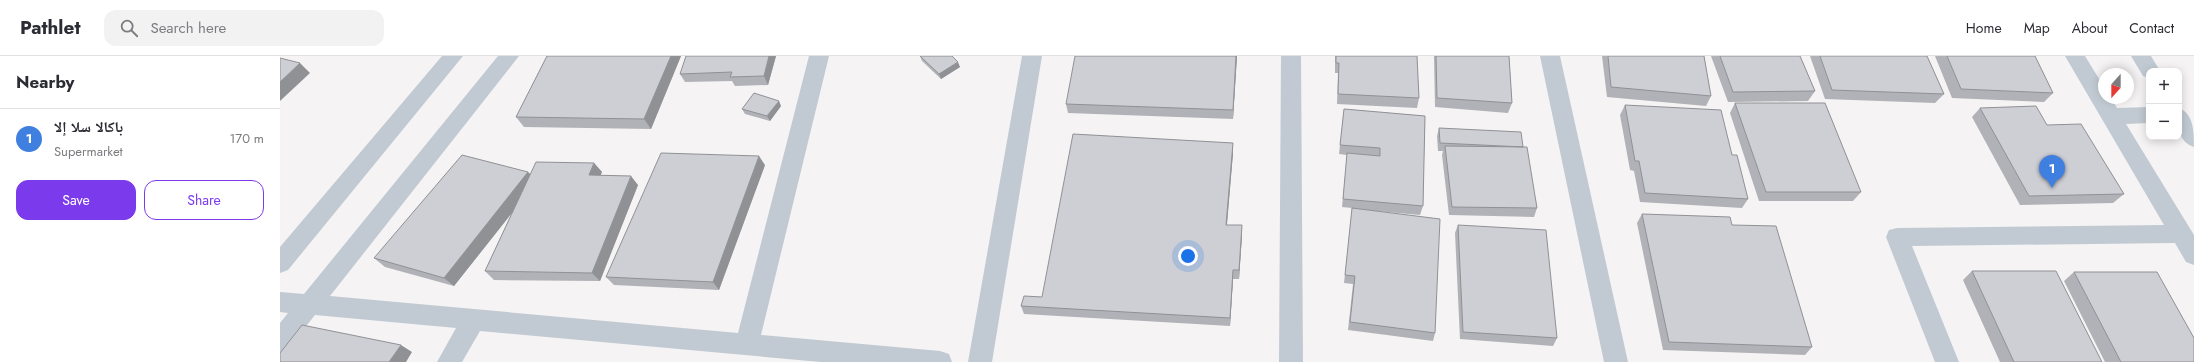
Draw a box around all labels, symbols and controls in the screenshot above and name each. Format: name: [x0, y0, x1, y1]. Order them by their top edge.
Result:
search box: [104, 10, 384, 46]
text: Pathlet: [20, 14, 80, 41]
icon: search: [118, 17, 140, 39]
text: Search here: [150, 17, 226, 39]
text: Home: [1966, 18, 2002, 38]
text: Map: [2024, 18, 2050, 38]
text: About: [2072, 18, 2107, 38]
text: Contact: [2129, 18, 2174, 38]
north arrow: [2098, 68, 2134, 104]
map controls: [2146, 68, 2182, 140]
button: +: [2146, 68, 2182, 104]
text: Nearby: [16, 70, 74, 94]
button: −: [2146, 104, 2182, 140]
text: باكالا سلا إلا: [54, 116, 123, 138]
text: 1: [26, 129, 32, 148]
text: 170 m: [229, 129, 264, 148]
text: Supermarket: [54, 142, 123, 161]
pin: 1: [2039, 155, 2065, 188]
button: Save: [16, 180, 136, 220]
button: Share: [144, 180, 264, 220]
your location: [1178, 246, 1198, 266]

